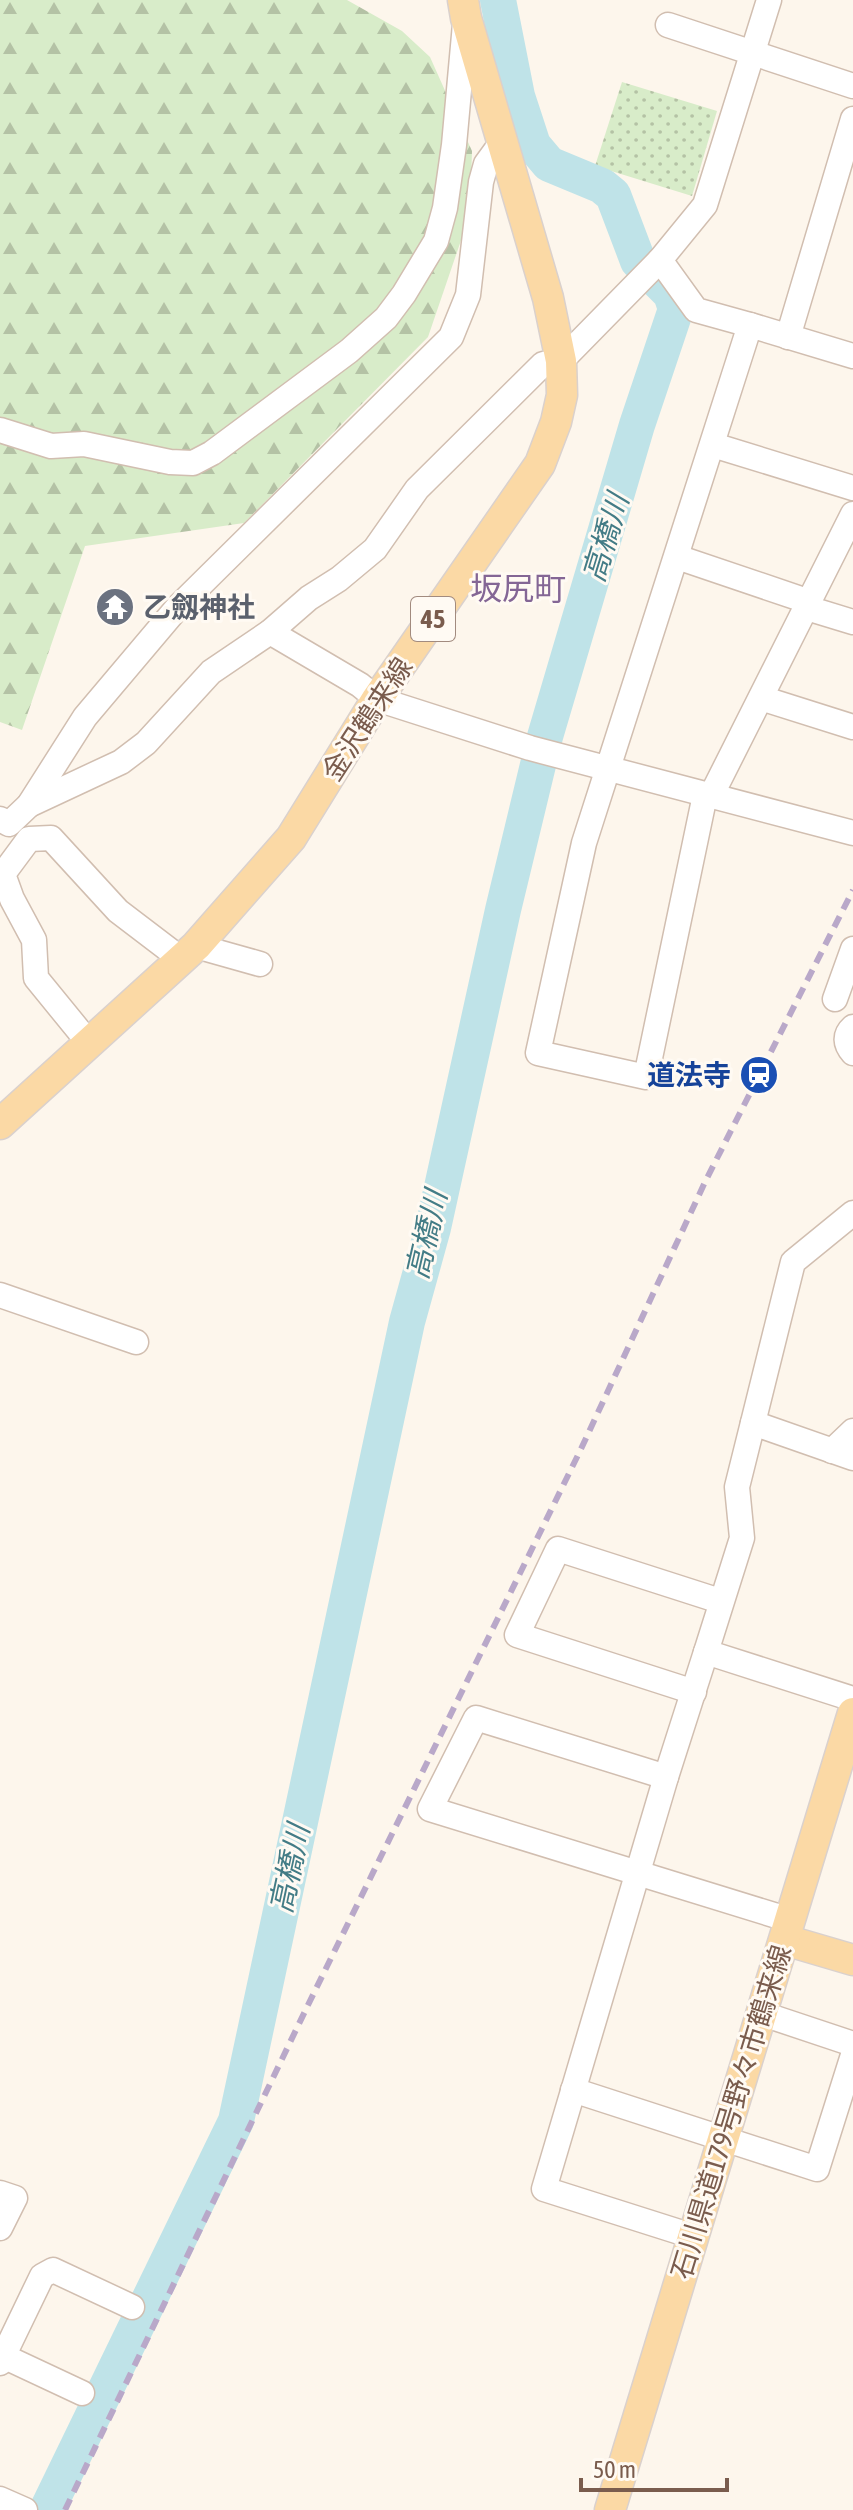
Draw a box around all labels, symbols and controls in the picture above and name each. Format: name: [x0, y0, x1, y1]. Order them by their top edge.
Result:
water label: 高橋川: [576, 487, 635, 586]
district label: 坂尻町: [470, 570, 566, 607]
temple icon: 乙劔神社: [94, 586, 136, 628]
place label: 乙劔神社: [143, 591, 255, 623]
road number: 45: [411, 597, 455, 641]
street label: 金沢鶴来線: [315, 652, 419, 786]
station icon: 道法寺: [738, 1054, 780, 1096]
place label: 道法寺: [647, 1059, 731, 1091]
water label: 高橋川: [399, 1184, 453, 1282]
water label: 高橋川: [263, 1818, 316, 1916]
street label: 石川県道179号野々市鶴来線: [665, 1941, 797, 2283]
scale bar: [581, 2442, 727, 2492]
text: 50 m: [593, 2456, 636, 2483]

